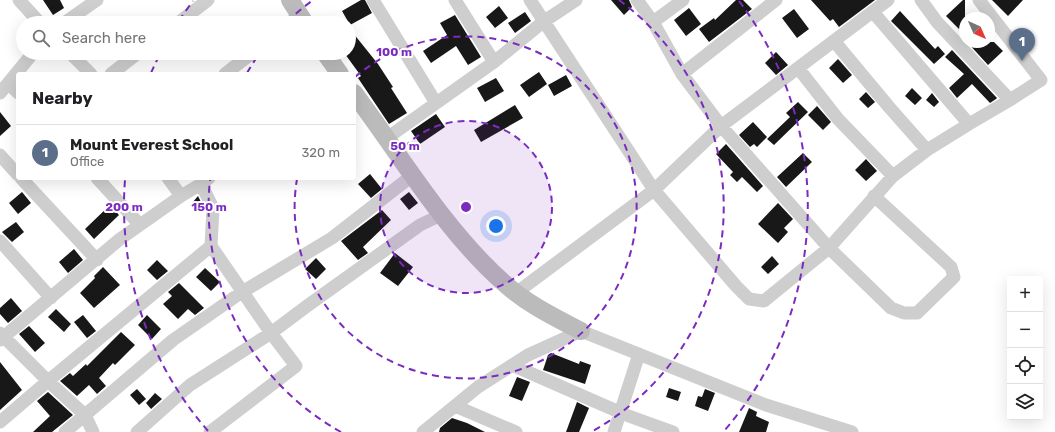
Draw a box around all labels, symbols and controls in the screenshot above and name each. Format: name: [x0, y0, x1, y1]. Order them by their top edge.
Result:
north arrow: [959, 12, 995, 48]
search box: [16, 16, 356, 60]
icon: search: [30, 27, 52, 49]
pin: 1: [1009, 28, 1035, 61]
text: Search here: [62, 29, 146, 47]
text: 100 m: [376, 45, 412, 59]
text: Nearby: [32, 88, 93, 108]
text: Mount Everest School: [70, 136, 233, 154]
text: 50 m: [390, 139, 420, 153]
text: 1: [42, 145, 48, 160]
text: 320 m: [302, 145, 340, 160]
text: Office: [70, 154, 104, 169]
text: 200 m: [105, 200, 143, 214]
text: 150 m: [191, 200, 227, 214]
centre of rings: [459, 200, 473, 214]
your location: [486, 216, 506, 236]
map controls: [1007, 276, 1043, 420]
button: +: [1007, 276, 1043, 312]
button: −: [1007, 312, 1043, 348]
button: locate: [1007, 348, 1043, 384]
button: layers: [1007, 384, 1043, 420]

